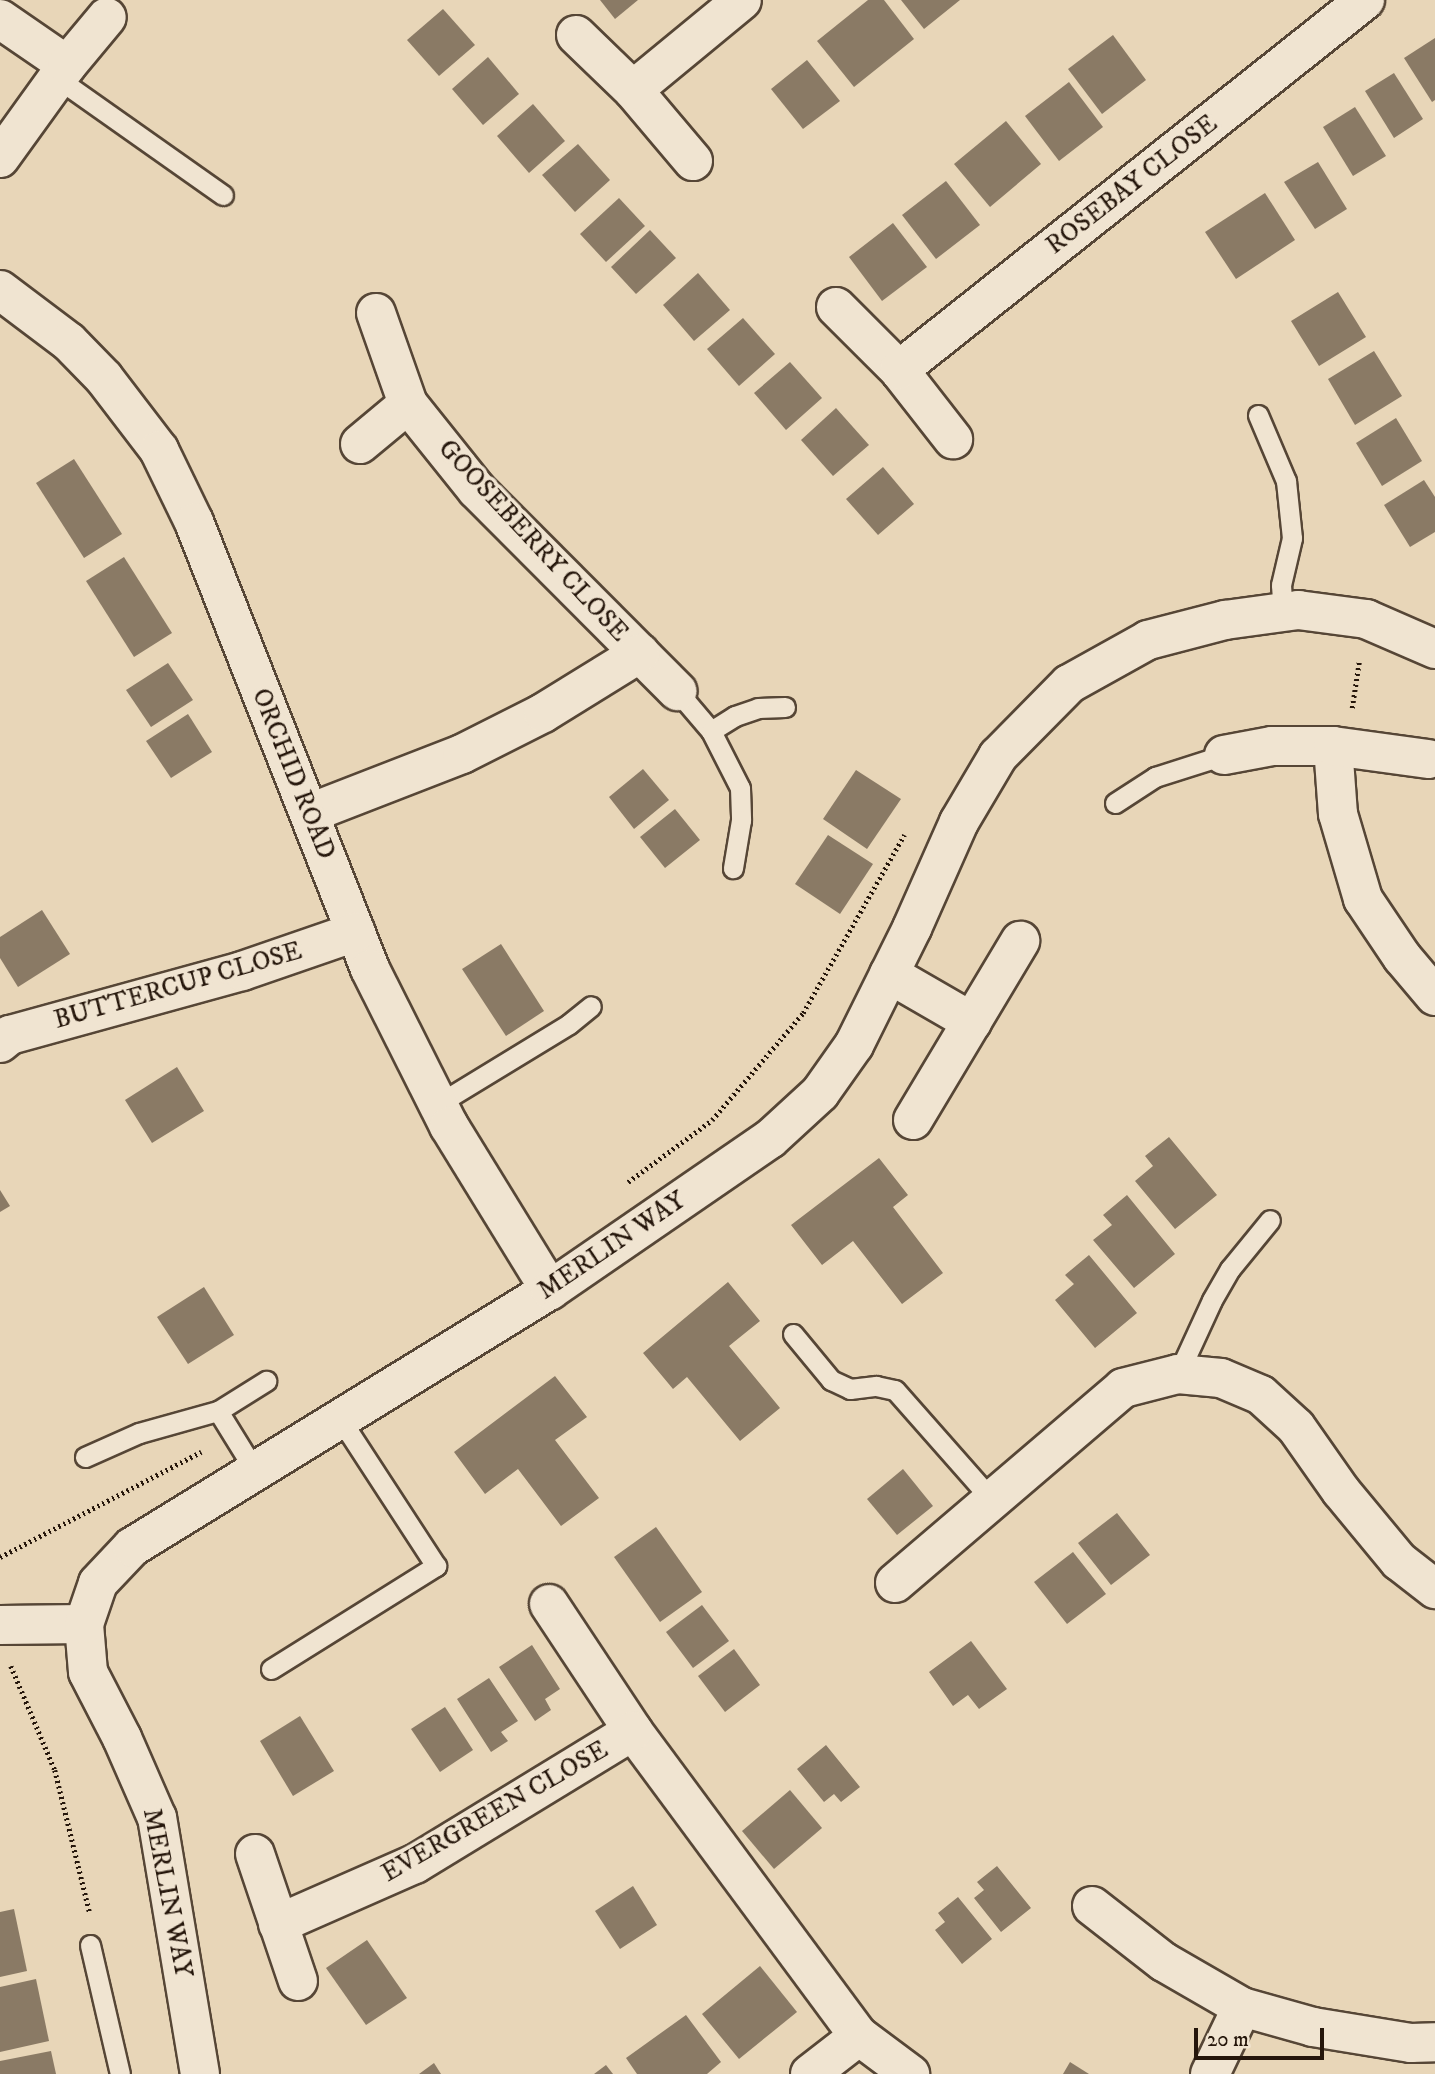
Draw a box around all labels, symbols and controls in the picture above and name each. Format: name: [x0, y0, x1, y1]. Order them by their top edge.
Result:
street label: ROSEBAY CLOSE: [1040, 109, 1224, 261]
street label: GOOSEBERRY CLOSE: [431, 434, 635, 648]
street label: ORCHID ROAD: [245, 684, 341, 864]
street label: BUTTERCUP CLOSE: [50, 936, 306, 1036]
street label: MERLIN WAY: [532, 1185, 692, 1307]
street label: EVERGREEN CLOSE: [376, 1734, 614, 1890]
street label: MERLIN WAY: [135, 1806, 199, 1980]
scale bar: [1197, 2014, 1326, 2058]
text: 20 m: [1207, 2027, 1249, 2053]

